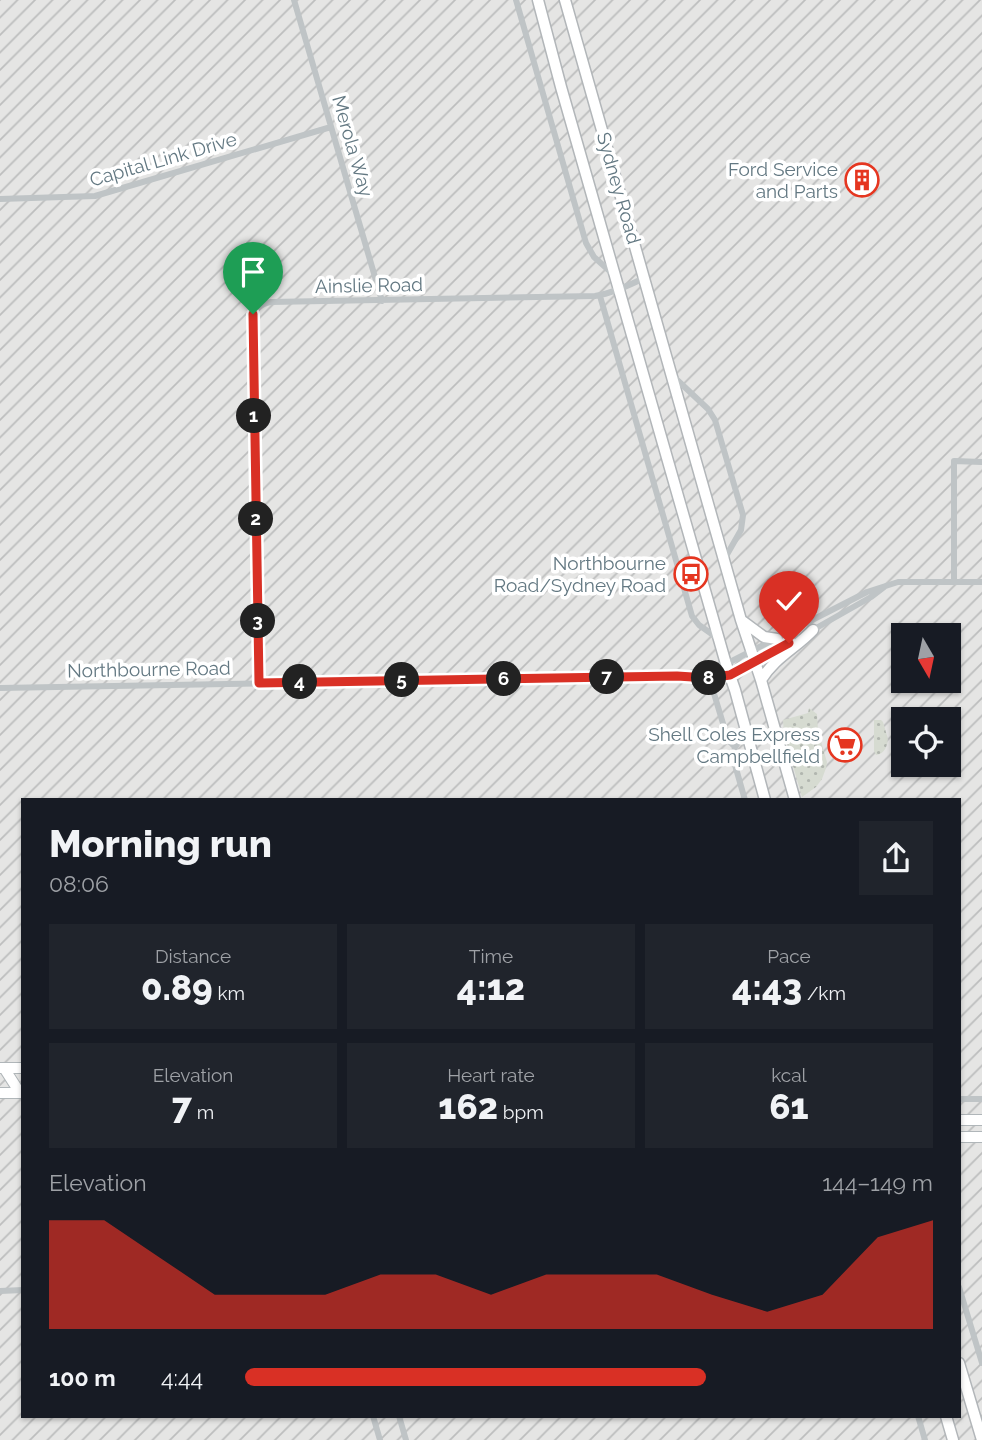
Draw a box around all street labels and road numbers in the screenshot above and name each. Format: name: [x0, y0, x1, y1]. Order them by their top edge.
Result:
street label: Merola Way: [328, 93, 378, 199]
street label: Capital Link Drive: [87, 127, 239, 191]
street label: Sydney Road: [593, 130, 645, 246]
street label: Ainslie Road: [315, 273, 423, 297]
street label: Northbourne Road: [67, 657, 231, 681]

